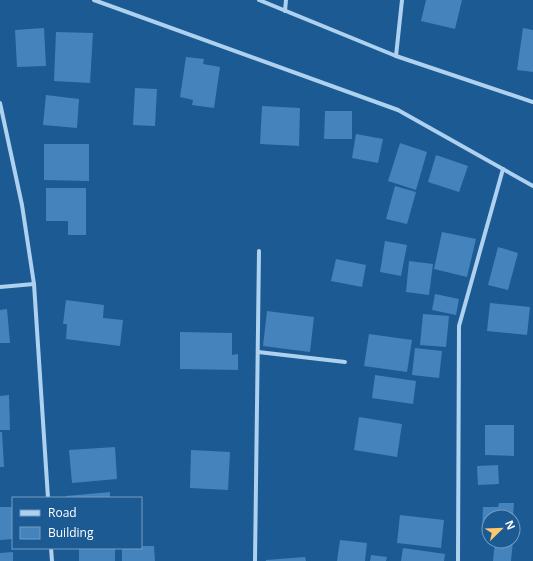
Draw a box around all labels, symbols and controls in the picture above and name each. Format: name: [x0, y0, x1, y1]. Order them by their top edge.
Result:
legend: [12, 497, 142, 549]
text: Road: [48, 504, 77, 521]
north arrow: [481, 509, 521, 549]
text: N: [502, 518, 519, 532]
text: Building: [48, 524, 94, 541]

